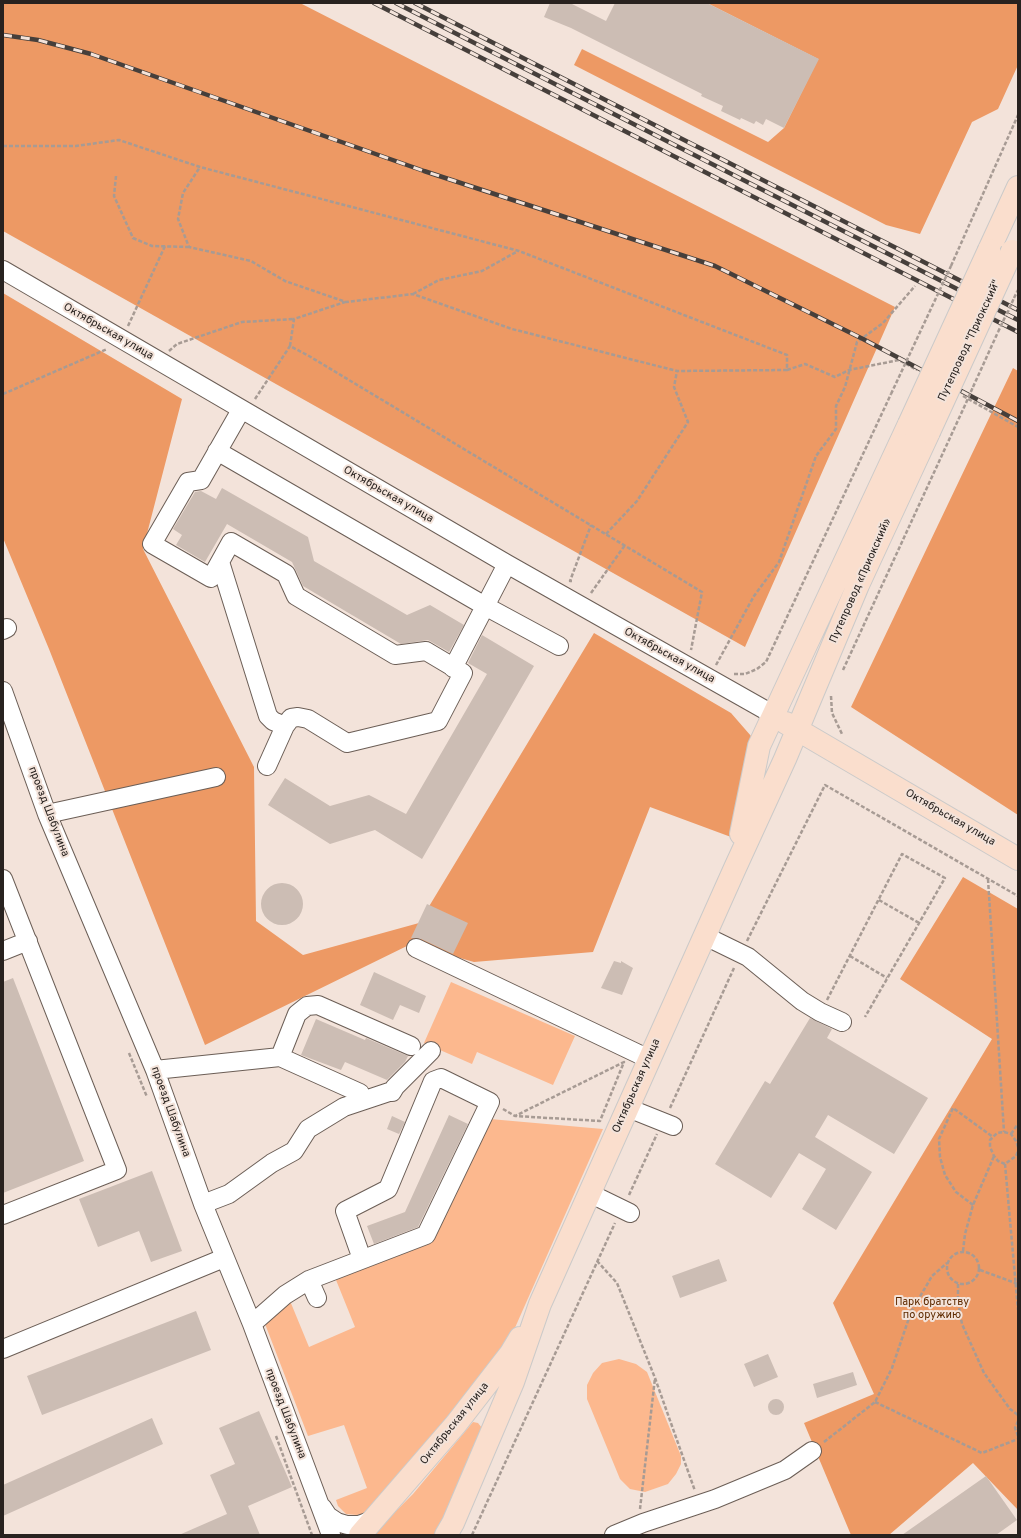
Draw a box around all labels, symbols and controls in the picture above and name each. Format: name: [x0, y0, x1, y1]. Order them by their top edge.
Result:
street label: Путепровод "Приокский": [936, 278, 1004, 404]
street label: Октябрьская улица: [61, 301, 155, 363]
street label: Октябрьская улица: [341, 464, 435, 526]
street label: Путепровод «Приокский»: [828, 517, 894, 645]
street label: Октябрьская улица: [621, 626, 717, 686]
street label: проезд Шабулина: [25, 765, 71, 859]
street label: Октябрьская улица: [903, 787, 997, 849]
street label: Октябрьская улица: [610, 1037, 664, 1135]
street label: проезд Шабулина: [148, 1065, 192, 1159]
park label: Парк братству по оружию: [895, 1296, 969, 1322]
street label: проезд Шабулина: [262, 1367, 308, 1461]
street label: Октябрьская улица: [418, 1380, 492, 1468]

